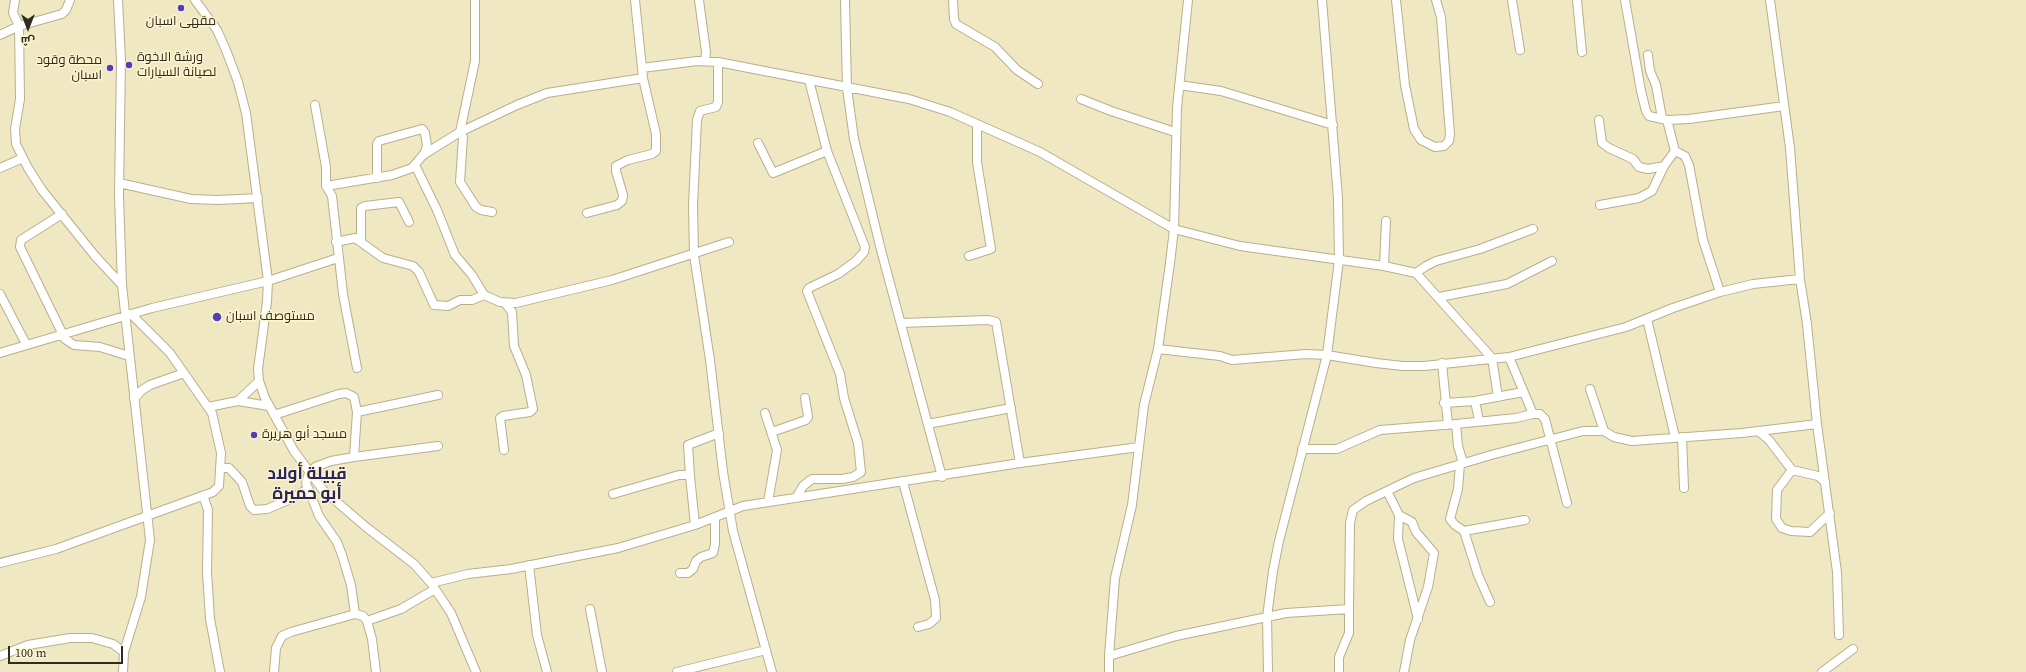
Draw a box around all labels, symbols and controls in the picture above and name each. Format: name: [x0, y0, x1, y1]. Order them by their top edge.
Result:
marker: مقهى اسبان: [176, 3, 186, 13]
north arrow: [8, 8, 48, 48]
place label: مقهى اسبان: [146, 14, 216, 30]
text: ش: [21, 33, 35, 48]
place label: ورشة الاخوة لصيانة السيارات: [137, 50, 216, 81]
place label: محطة وقود اسبان: [37, 53, 102, 84]
marker: ورشة الاخوة لصيانة السيارات: [124, 60, 134, 70]
marker: محطة وقود اسبان: [105, 63, 115, 73]
place label: مستوصف اسبان: [226, 309, 315, 325]
marker: مستوصف اسبان: [211, 311, 223, 323]
place label: مسجد أبو هريرة: [262, 427, 347, 443]
marker: مسجد أبو هريرة: [249, 430, 259, 440]
district label: قبيلة أولاد أبو حميرة: [267, 465, 347, 505]
scale bar: [10, 638, 125, 664]
text: 100 m: [15, 645, 47, 661]

